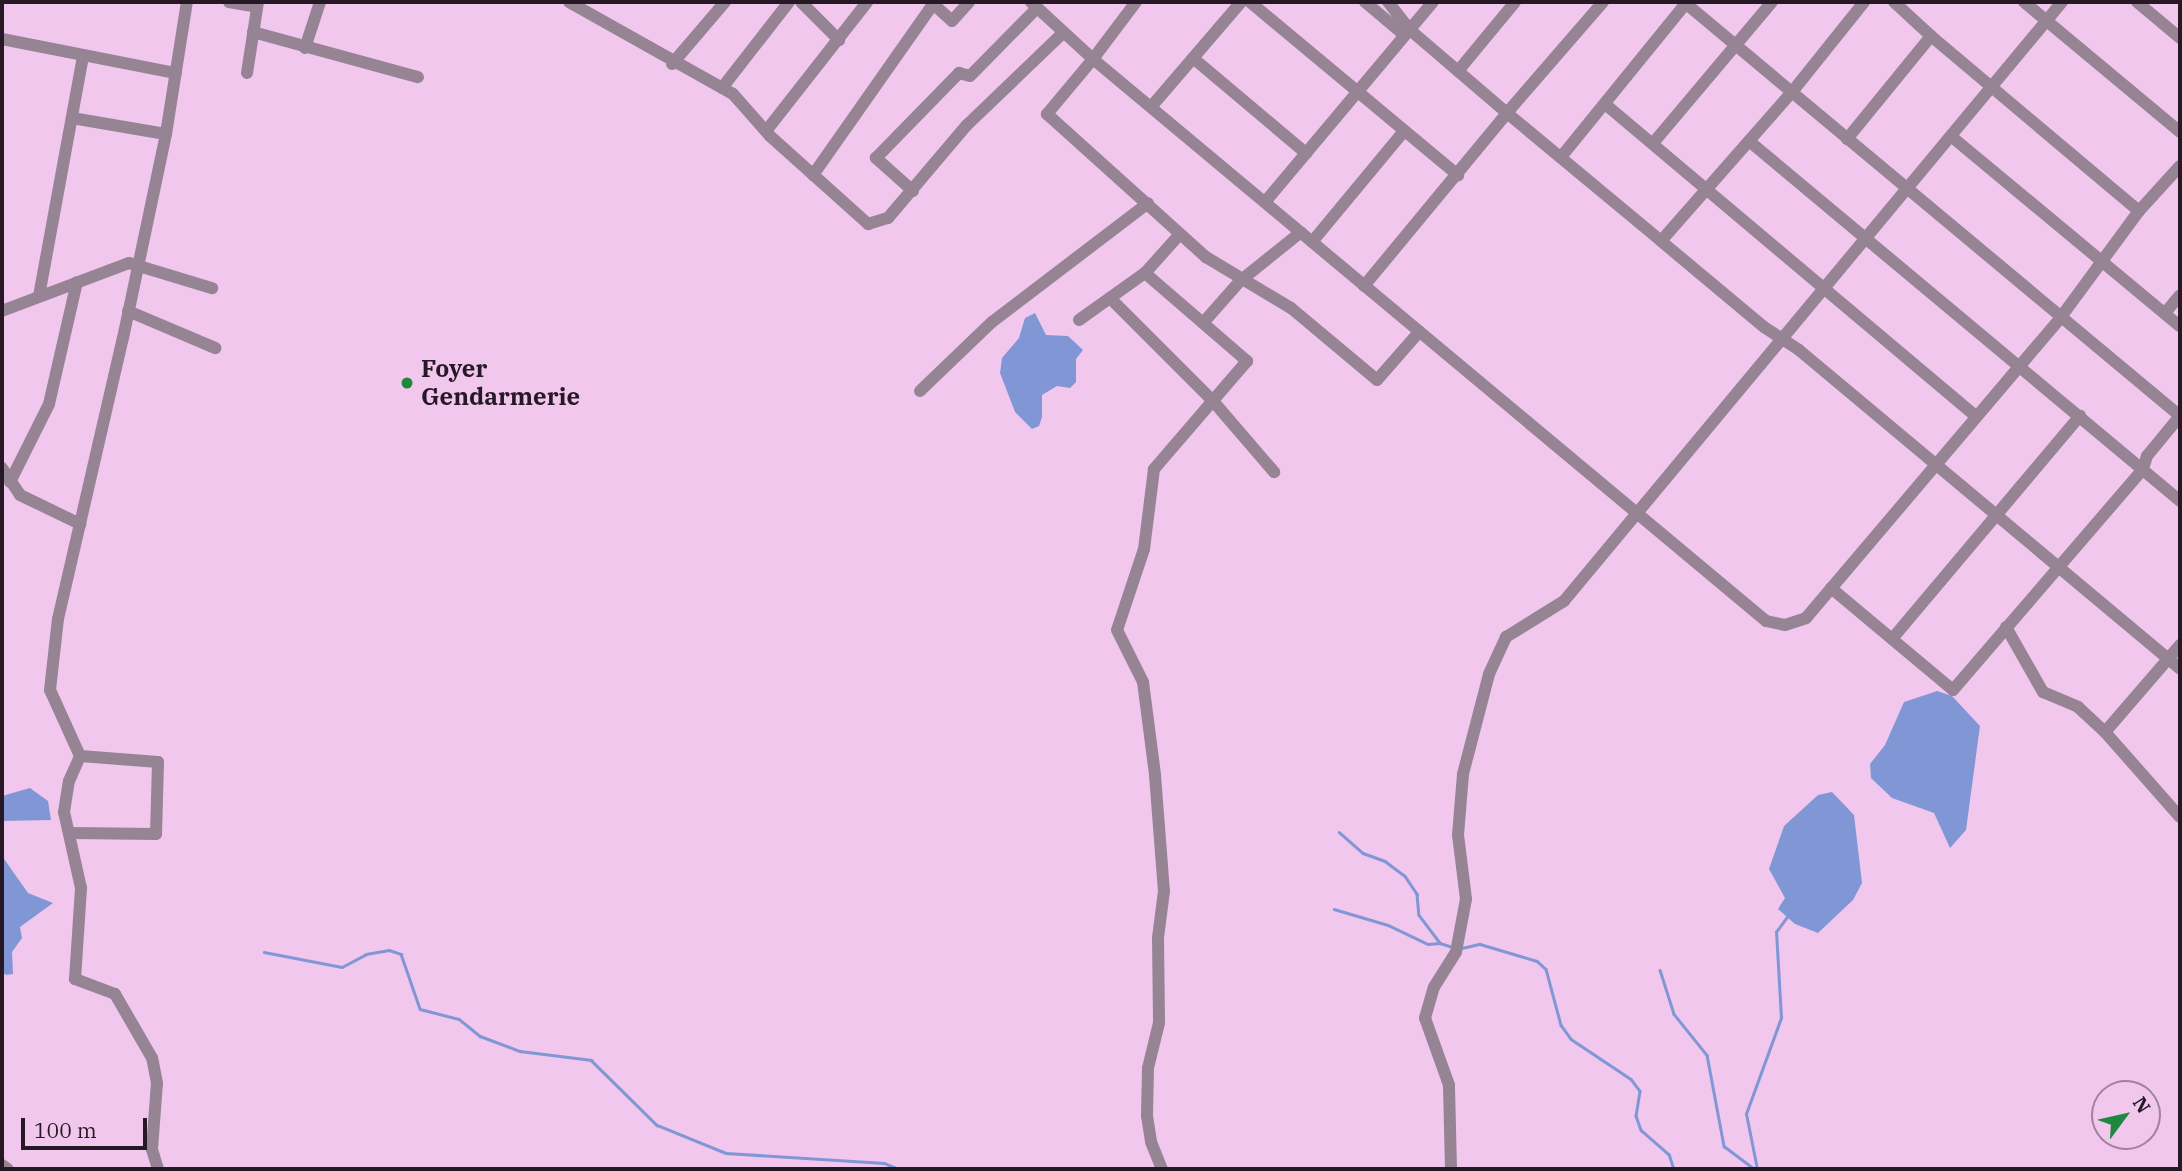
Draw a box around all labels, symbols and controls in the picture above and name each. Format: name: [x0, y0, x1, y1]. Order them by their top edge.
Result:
place label: Foyer Gendarmerie: [421, 355, 580, 411]
marker: Foyer Gendarmerie: [399, 375, 415, 391]
north arrow: [2091, 1080, 2161, 1150]
text: N: [2128, 1092, 2156, 1117]
scale bar: [24, 1104, 150, 1148]
text: 100 m: [34, 1116, 97, 1144]

